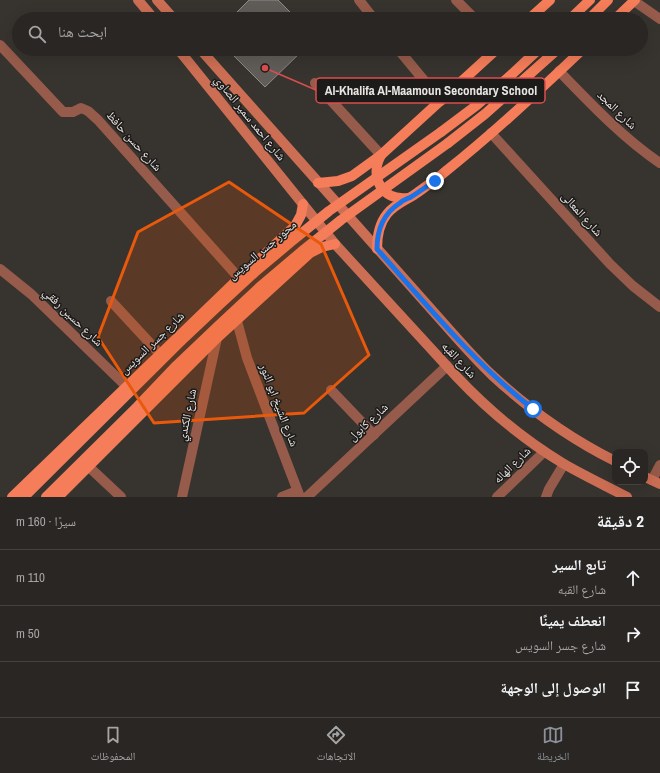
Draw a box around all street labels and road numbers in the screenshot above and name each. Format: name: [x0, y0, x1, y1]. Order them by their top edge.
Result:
street label: شارع احمد سمير الصاوي: [209, 72, 289, 165]
street label: شارع المجد: [594, 87, 640, 133]
street label: شارع حسن حافظ: [103, 107, 165, 175]
street label: شارع المعالى: [558, 188, 606, 240]
street label: محور جسر السويس: [224, 217, 300, 283]
street label: شارع حسين رفقي: [38, 284, 107, 351]
street label: شارع جسر السويس: [116, 308, 188, 378]
street label: شارع القبه: [438, 338, 480, 382]
street label: شارع الشيخ ابو النور: [255, 360, 302, 449]
street label: شارع الكندي: [174, 387, 202, 443]
street label: شارع كابول: [344, 399, 392, 445]
street label: شارع الهاله: [490, 443, 534, 487]

